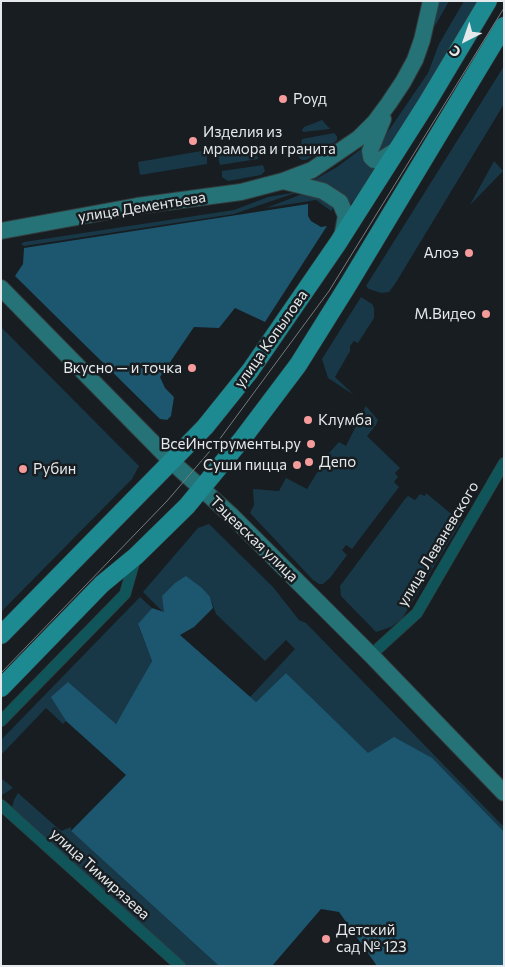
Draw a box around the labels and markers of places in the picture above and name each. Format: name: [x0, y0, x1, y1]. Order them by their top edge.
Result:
place label: Роуд: [293, 90, 327, 108]
marker: Роуд: [277, 93, 289, 105]
place label: Изделия из мрамора и гранита: [203, 123, 336, 158]
marker: Изделия из мрамора и гранита: [187, 135, 199, 147]
place label: Алоэ: [424, 244, 459, 262]
marker: Алоэ: [463, 247, 475, 259]
place label: М.Видео: [414, 305, 476, 323]
marker: М.Видео: [480, 308, 492, 320]
place label: Вкусно — и точка: [63, 359, 182, 377]
marker: Вкусно — и точка: [186, 362, 198, 374]
place label: Клумба: [318, 411, 372, 429]
marker: Клумба: [302, 414, 314, 426]
place label: ВсеИнструменты.ру: [160, 435, 301, 453]
marker: ВсеИнструменты.ру: [305, 438, 317, 450]
place label: Депо: [319, 453, 356, 471]
place label: Суши пицца: [203, 456, 287, 474]
marker: Депо: [303, 456, 315, 468]
marker: Суши пицца: [291, 459, 303, 471]
place label: Рубин: [33, 460, 76, 478]
marker: Рубин: [17, 463, 29, 475]
place label: Детский сад № 123: [336, 921, 407, 956]
marker: Детский сад № 123: [320, 933, 332, 945]

